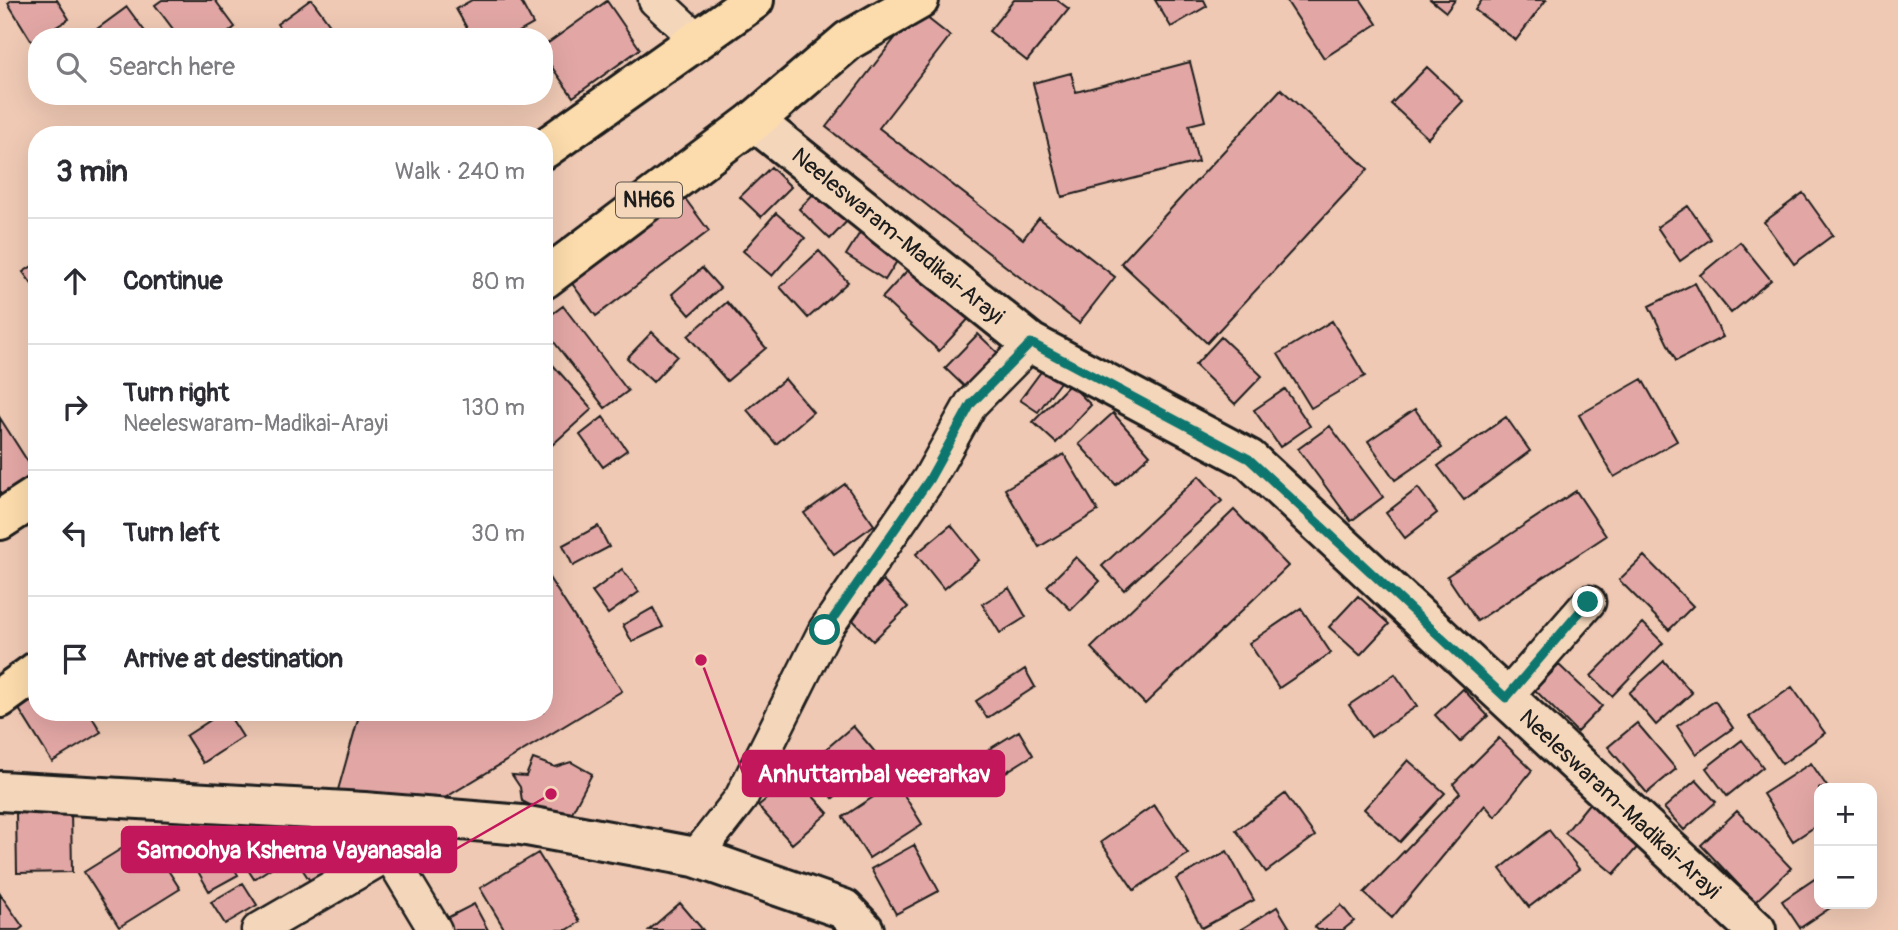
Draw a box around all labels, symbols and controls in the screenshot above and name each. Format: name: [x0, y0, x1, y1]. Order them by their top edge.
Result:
search box: [28, 28, 553, 105]
icon: search: [52, 48, 90, 86]
text: Search here: [108, 51, 235, 83]
street label: Neeleswaram-Madikai-Arayi: [786, 141, 1010, 331]
text: 3 min: [56, 153, 128, 190]
text: Walk · 240 m: [395, 157, 525, 186]
road number: NH66: [616, 182, 682, 218]
icon: ahead: [56, 262, 94, 300]
text: Continue: [123, 265, 223, 297]
text: 80 m: [472, 267, 525, 296]
text: Turn right: [123, 377, 229, 409]
icon: right: [56, 388, 94, 426]
text: 130 m: [462, 393, 525, 422]
text: Neeleswaram-Madikai-Arayi: [123, 409, 388, 438]
icon: left: [56, 514, 94, 552]
text: Turn left: [123, 517, 219, 549]
text: 30 m: [471, 519, 525, 548]
route end: [1572, 586, 1603, 617]
route start: [809, 614, 840, 645]
icon: arrive: [56, 640, 94, 678]
text: Arrive at destination: [123, 643, 343, 675]
street label: Neeleswaram-Madikai-Arayi: [1513, 703, 1727, 905]
callout: Anhuttambal veerarkav: [743, 751, 1004, 796]
text: Anhuttambal veerarkav: [758, 760, 991, 789]
map controls: [1814, 783, 1877, 909]
button: +: [1814, 783, 1877, 846]
callout: Samoohya Kshema Vayanasala: [122, 827, 456, 872]
text: Samoohya Kshema Vayanasala: [136, 836, 442, 865]
button: −: [1814, 846, 1877, 909]

